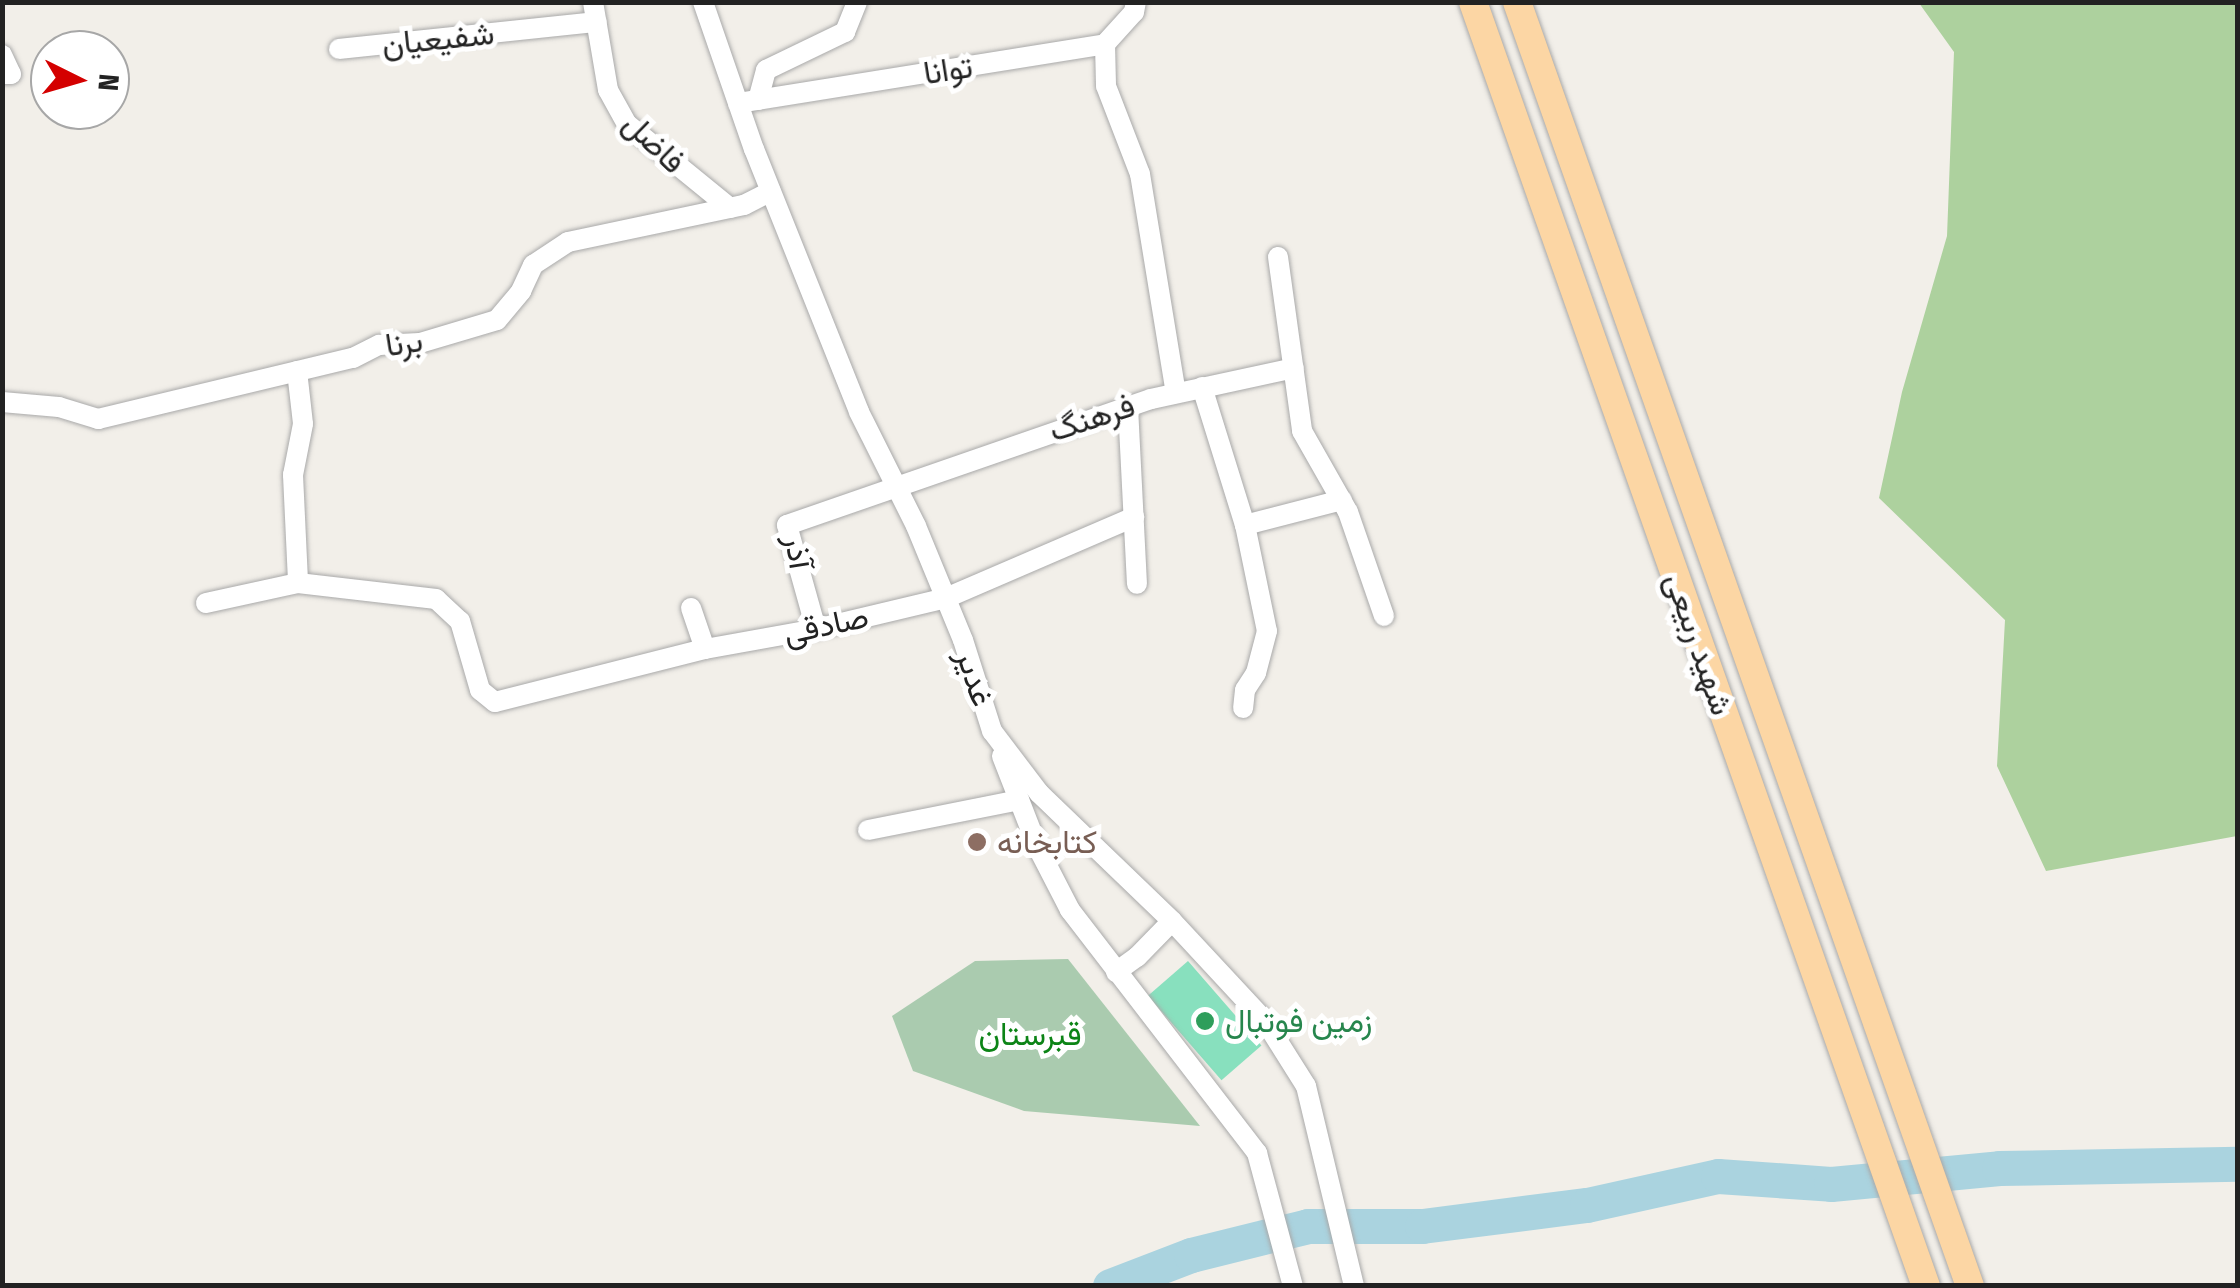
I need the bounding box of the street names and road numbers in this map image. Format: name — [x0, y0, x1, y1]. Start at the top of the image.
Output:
street label: شفیعیان — [380, 14, 496, 64]
street label: توانا — [921, 47, 975, 93]
street label: فاضل — [615, 104, 693, 182]
street label: برنا — [383, 321, 425, 365]
street label: فرهنگ — [1044, 386, 1140, 450]
street label: آذر — [776, 532, 820, 572]
street label: شهید ربیعی — [1657, 568, 1741, 720]
street label: صادقی — [780, 597, 872, 653]
street label: غدیر — [948, 645, 1002, 711]

